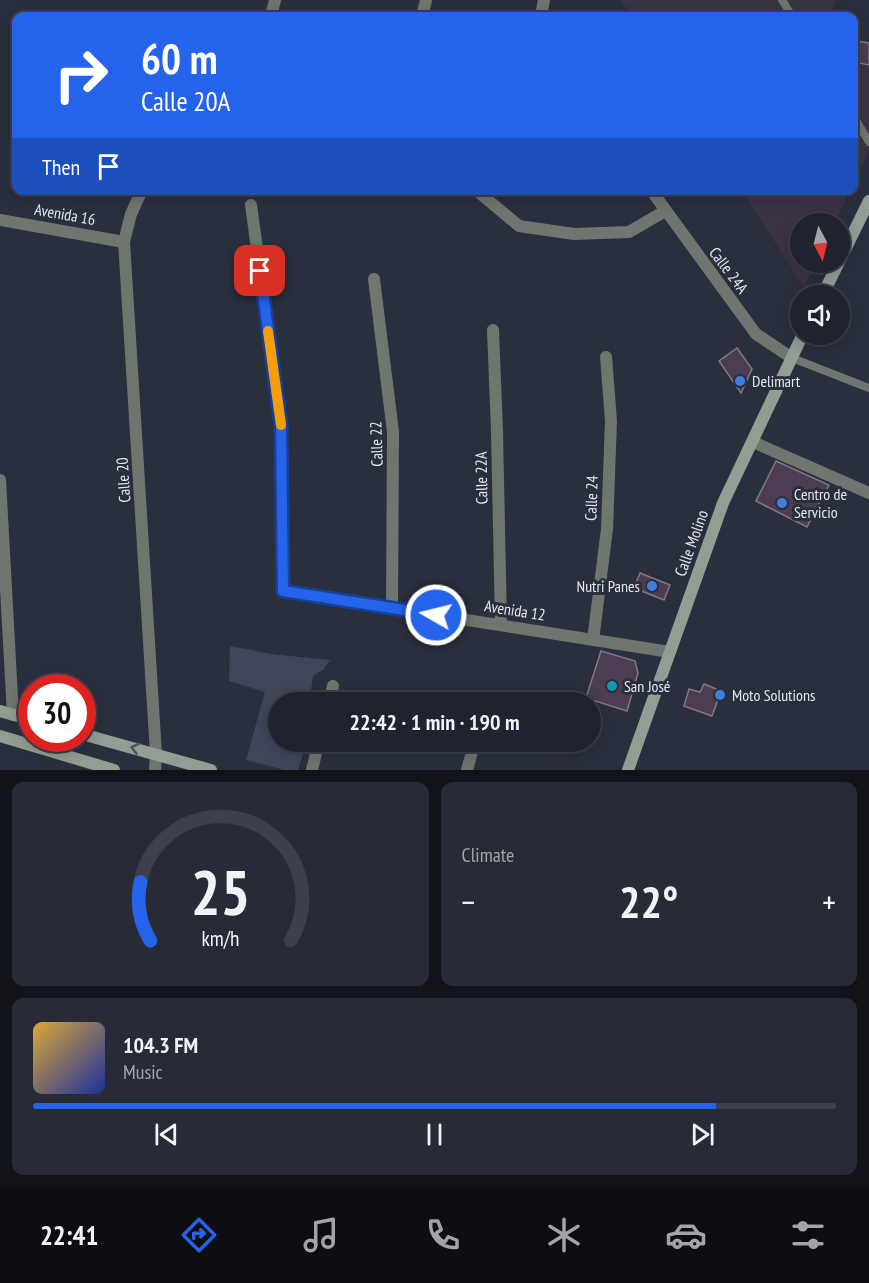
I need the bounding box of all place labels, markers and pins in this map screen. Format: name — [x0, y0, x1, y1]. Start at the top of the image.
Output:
pin — [234, 245, 285, 296]
place label: Delimart — [752, 371, 801, 391]
marker: Delimart — [733, 374, 747, 388]
place label: Centro de Servicio — [794, 484, 847, 522]
marker: Centro de Servicio — [775, 496, 789, 510]
place label: Nutri Panes — [577, 576, 640, 596]
marker: Nutri Panes — [645, 579, 659, 593]
place label: San José — [624, 676, 670, 696]
marker: San José — [605, 679, 619, 693]
place label: Moto Solutions — [732, 685, 815, 705]
marker: Moto Solutions — [713, 688, 727, 702]

